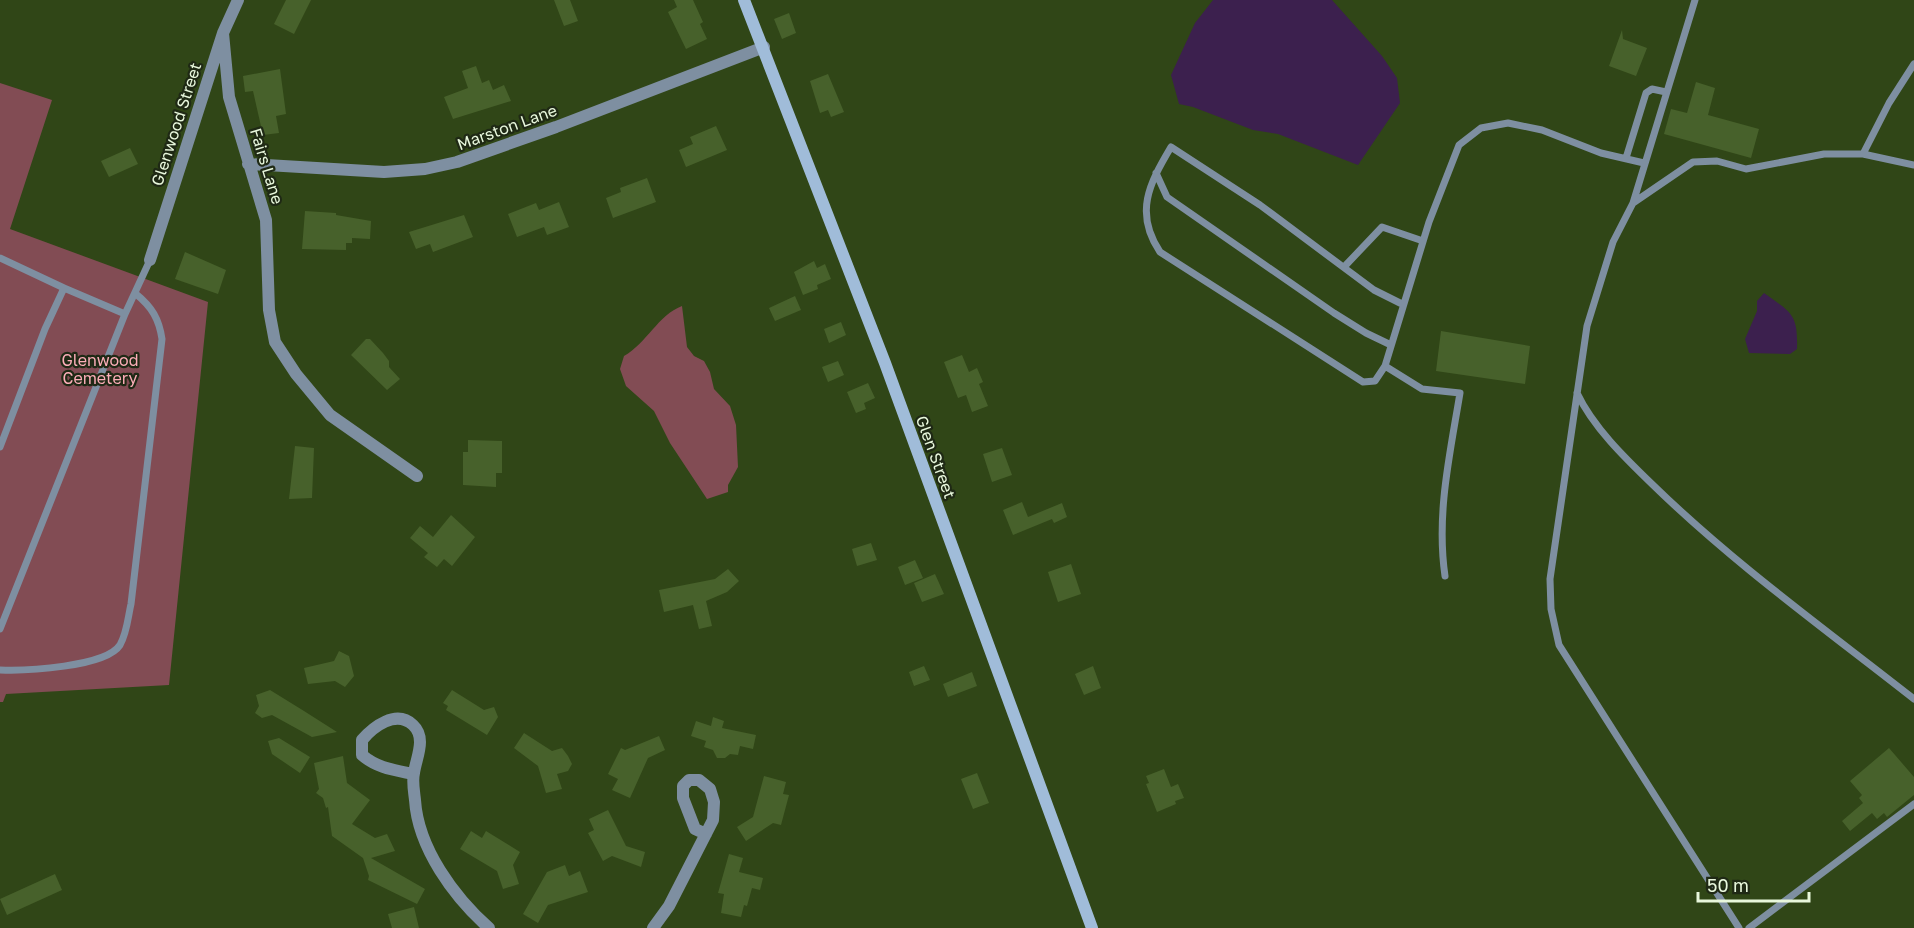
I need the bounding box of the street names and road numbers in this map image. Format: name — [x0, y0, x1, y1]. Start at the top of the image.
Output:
street label: Glenwood Street — [147, 60, 205, 188]
street label: Marston Lane — [454, 100, 560, 154]
street label: Fairs Lane — [246, 125, 288, 207]
street label: Glen Street — [912, 413, 960, 501]

